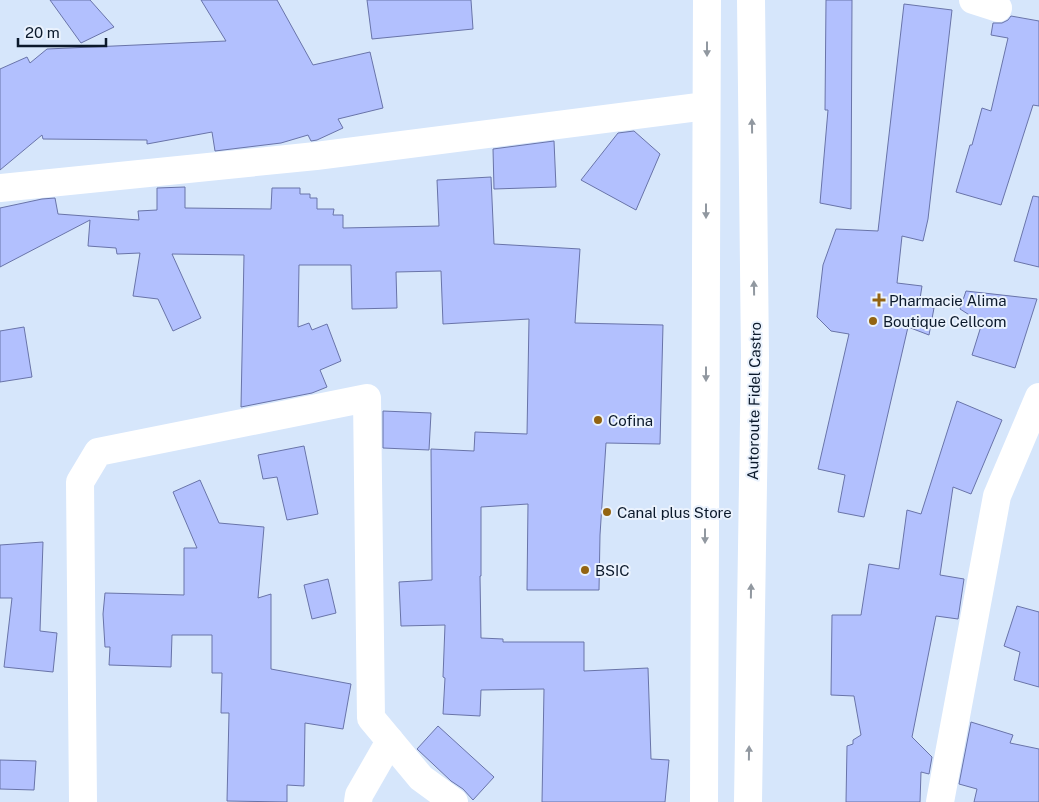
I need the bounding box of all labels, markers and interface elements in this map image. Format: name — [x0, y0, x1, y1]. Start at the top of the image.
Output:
scale bar — [18, 15, 105, 47]
text: 20 m — [25, 24, 60, 41]
one-way arrow — [703, 41, 711, 57]
one-way arrow — [748, 118, 756, 134]
one-way arrow — [702, 203, 710, 219]
one-way arrow — [750, 280, 758, 296]
place label: Pharmacie Alima — [889, 292, 1007, 309]
marker: Pharmacie Alima — [873, 294, 885, 306]
place label: Boutique Cellcom — [883, 313, 1006, 330]
marker: Boutique Cellcom — [867, 315, 879, 327]
street label: Autoroute Fidel Castro — [744, 322, 764, 480]
one-way arrow — [702, 366, 710, 382]
place label: Cofina — [608, 412, 653, 429]
marker: Cofina — [592, 414, 604, 426]
place label: Canal plus Store — [617, 504, 732, 521]
marker: Canal plus Store — [601, 506, 613, 518]
one-way arrow — [701, 528, 709, 544]
place label: BSIC — [595, 562, 630, 579]
marker: BSIC — [579, 564, 591, 576]
one-way arrow — [748, 583, 756, 599]
one-way arrow — [745, 745, 753, 761]

